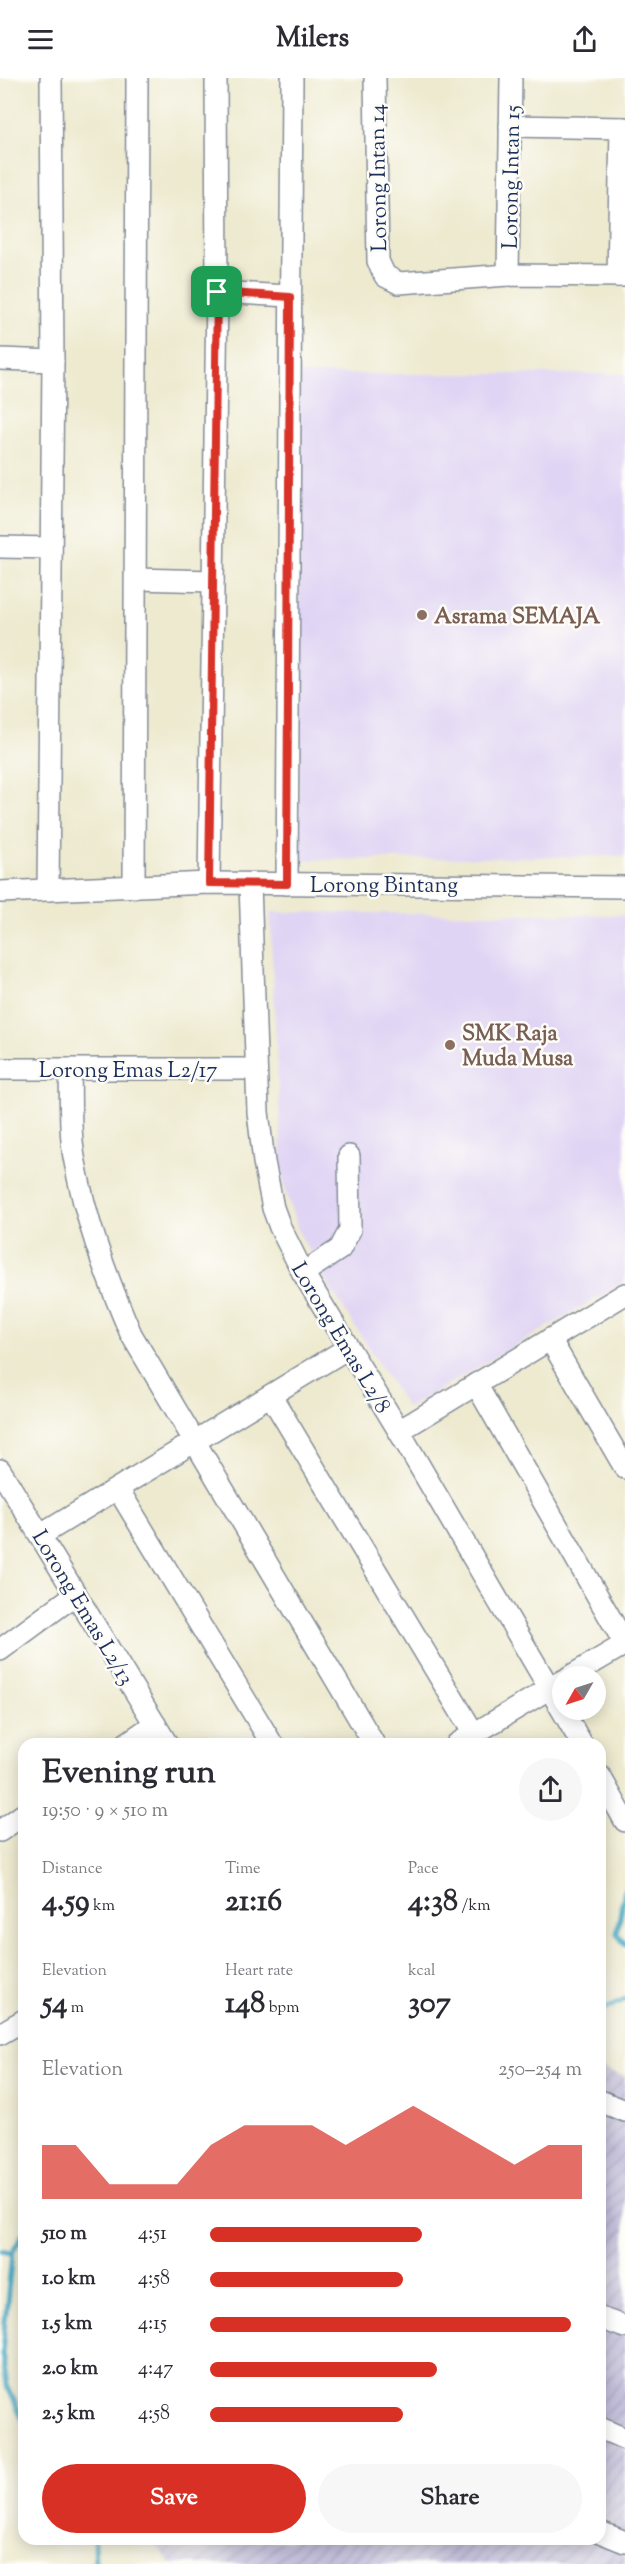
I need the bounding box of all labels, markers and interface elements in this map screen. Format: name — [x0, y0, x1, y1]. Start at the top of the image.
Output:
text: Milers — [276, 20, 349, 59]
icon: menu — [24, 23, 57, 56]
icon: share — [568, 23, 601, 56]
street label: Lorong Intan 14 — [363, 104, 397, 252]
street label: Lorong Intan 15 — [496, 104, 530, 249]
pin — [191, 266, 242, 317]
icon: arrive — [200, 275, 233, 308]
place label: Asrama SEMAJA — [434, 602, 600, 634]
marker: Asrama SEMAJA — [415, 608, 429, 622]
street label: Lorong Bintang — [310, 871, 458, 903]
place label: SMK Raja Muda Musa — [462, 1019, 574, 1076]
marker: SMK Raja Muda Musa — [443, 1038, 457, 1052]
street label: Lorong Emas L2/17 — [39, 1056, 217, 1088]
street label: Lorong Emas L2/8 — [282, 1257, 397, 1420]
street label: Lorong Emas L2/13 — [22, 1525, 141, 1692]
north arrow — [552, 1666, 606, 1720]
map controls — [552, 1666, 606, 1720]
text: Evening run — [42, 1750, 216, 1798]
button: share — [519, 1758, 582, 1821]
text: 19:50 · 9 × 510 m — [42, 1797, 168, 1826]
text: Distance — [42, 1858, 102, 1881]
text: Time — [225, 1858, 261, 1881]
text: Pace — [408, 1858, 439, 1881]
text: 4.59 — [42, 1881, 90, 1924]
text: 21:16 — [225, 1881, 282, 1924]
text: 4:38 — [408, 1881, 458, 1924]
text: km — [90, 1895, 115, 1918]
text: /km — [458, 1895, 490, 1918]
text: Elevation — [42, 1960, 107, 1983]
text: Heart rate — [225, 1960, 293, 1983]
text: kcal — [408, 1960, 436, 1983]
text: 54 — [42, 1983, 67, 2026]
text: 148 — [225, 1983, 265, 2026]
text: 307 — [408, 1983, 451, 2026]
text: m — [67, 1997, 84, 2020]
text: bpm — [265, 1997, 299, 2020]
text: Elevation — [42, 2056, 123, 2085]
text: 250–254 m — [498, 2056, 582, 2085]
text: 510 m — [42, 2220, 87, 2249]
text: 4:51 — [138, 2220, 167, 2249]
text: 1.0 km — [42, 2265, 96, 2294]
text: 4:58 — [138, 2265, 170, 2294]
text: 1.5 km — [42, 2310, 92, 2339]
text: 4:15 — [138, 2310, 167, 2339]
text: 2.0 km — [42, 2355, 98, 2384]
text: 4:47 — [138, 2355, 173, 2384]
text: 2.5 km — [42, 2400, 95, 2429]
text: 4:58 — [138, 2400, 170, 2429]
button: Save — [42, 2464, 306, 2533]
button: Share — [318, 2464, 582, 2533]

